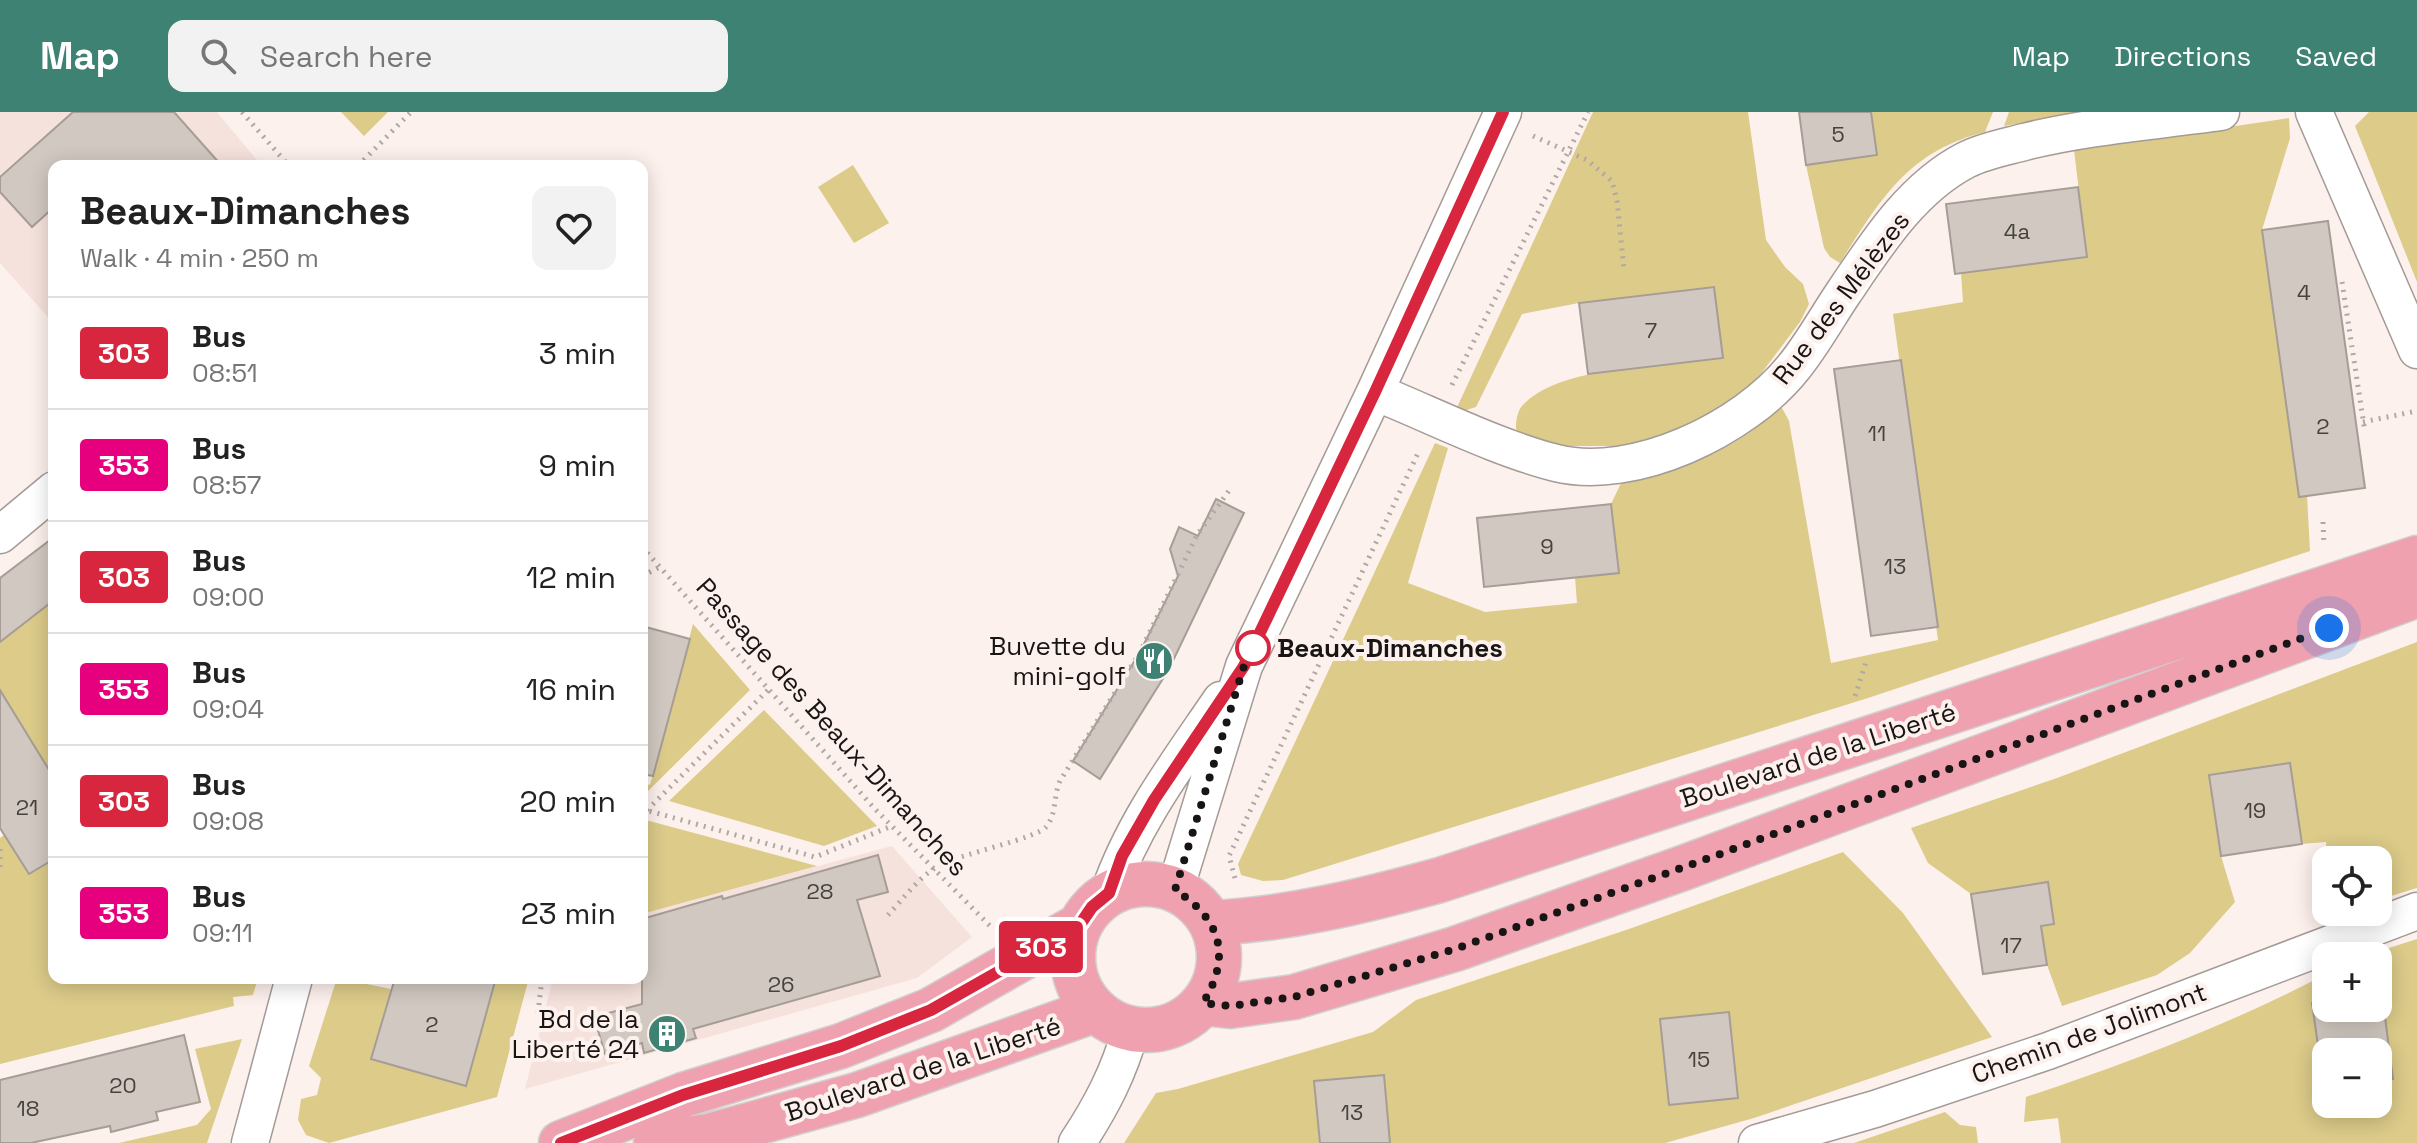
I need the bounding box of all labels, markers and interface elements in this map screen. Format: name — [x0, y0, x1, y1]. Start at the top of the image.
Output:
search box — [168, 20, 728, 92]
text: Map — [40, 32, 120, 80]
icon: search — [196, 34, 240, 78]
text: Search here — [260, 37, 433, 76]
text: Map — [2012, 38, 2070, 74]
text: Directions — [2114, 38, 2251, 74]
text: Saved — [2295, 38, 2377, 74]
house number: 5 — [1831, 120, 1845, 148]
button: heart — [532, 186, 616, 270]
text: Beaux-Dimanches — [80, 187, 410, 235]
street label: Rue des Mélèzes — [1765, 205, 1917, 391]
house number: 4a — [2004, 217, 2031, 245]
text: Walk · 4 min · 250 m — [80, 241, 319, 275]
house number: 4 — [2297, 278, 2311, 306]
house number: 7 — [1645, 316, 1657, 344]
text: Bus — [192, 317, 246, 356]
text: 3 min — [539, 334, 616, 373]
text: 303 — [98, 335, 150, 371]
text: 08:51 — [192, 356, 258, 390]
house number: 2 — [2316, 412, 2330, 440]
house number: 11 — [1868, 419, 1886, 447]
text: Bus — [192, 429, 246, 468]
text: 9 min — [538, 446, 616, 485]
text: 353 — [99, 447, 149, 483]
text: 08:57 — [192, 468, 261, 502]
house number: 9 — [1540, 532, 1554, 560]
text: Bus — [192, 541, 246, 580]
house number: 13 — [1884, 552, 1906, 580]
text: 12 min — [526, 558, 616, 597]
text: 303 — [98, 559, 150, 595]
street label: Passage des Beaux-Dimanches — [689, 571, 975, 883]
text: 09:00 — [192, 580, 265, 614]
your location — [2309, 608, 2349, 648]
place label: Buvette du mini-golf — [989, 629, 1126, 693]
marker: Beaux-Dimanches — [1236, 631, 1270, 665]
place label: Beaux-Dimanches — [1277, 631, 1503, 665]
restaurant icon: Buvette du mini-golf — [1133, 640, 1175, 682]
text: Bus — [192, 653, 246, 692]
text: 16 min — [526, 670, 616, 709]
text: 353 — [99, 671, 149, 707]
text: 09:04 — [192, 692, 264, 726]
street label: Boulevard de la Liberté — [1676, 694, 1960, 816]
text: Bus — [192, 765, 246, 804]
text: 20 min — [519, 782, 616, 821]
text: 303 — [98, 783, 150, 819]
house number: 21 — [16, 793, 38, 821]
house number: 19 — [2244, 796, 2266, 824]
text: 09:08 — [192, 804, 264, 838]
map controls — [2312, 846, 2392, 1118]
button: locate — [2312, 846, 2392, 926]
text: Bus — [192, 877, 246, 916]
house number: 28 — [807, 877, 833, 905]
text: 23 min — [521, 894, 616, 933]
text: 353 — [99, 895, 149, 931]
text: 09:11 — [192, 916, 253, 950]
line badge: 303 — [995, 921, 1087, 973]
text: 303 — [1015, 929, 1067, 965]
house number: 17 — [2000, 931, 2022, 959]
button: + — [2312, 942, 2392, 1022]
house number: 26 — [768, 970, 794, 998]
street label: Chemin de Jolimont — [1967, 975, 2211, 1091]
place label: Bd de la Liberté 24 — [512, 1002, 639, 1066]
street label: Boulevard de la Liberté — [781, 1008, 1065, 1130]
house number: 2 — [425, 1010, 439, 1038]
building icon: Bd de la Liberté 24 — [646, 1013, 688, 1055]
button: − — [2312, 1038, 2392, 1118]
house number: 15 — [1688, 1045, 1710, 1073]
house number: 20 — [109, 1071, 137, 1099]
house number: 18 — [17, 1094, 39, 1122]
house number: 13 — [1341, 1098, 1363, 1126]

